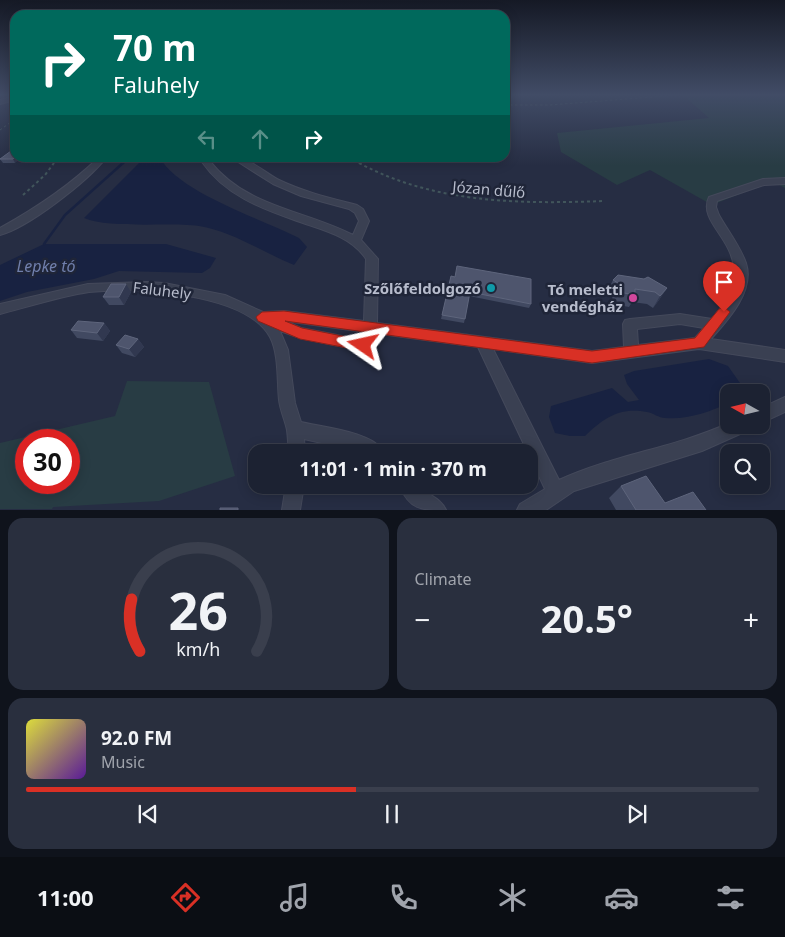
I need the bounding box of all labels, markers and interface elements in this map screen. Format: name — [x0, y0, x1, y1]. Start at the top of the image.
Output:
text: 70 m — [113, 24, 196, 71]
icon: right — [30, 30, 95, 95]
text: Faluhely — [113, 69, 199, 99]
icon: left — [193, 125, 221, 153]
icon: ahead — [246, 125, 274, 153]
icon: right — [299, 125, 327, 153]
street label: Józan dűlő — [450, 176, 526, 202]
water label: Lepke tó — [17, 255, 75, 277]
pin — [703, 261, 745, 312]
icon: arrive — [710, 268, 738, 296]
street label: Faluhely — [132, 277, 193, 304]
place label: Szőlőfeldolgozó — [364, 278, 481, 298]
place label: Tó meletti vendégház — [542, 279, 623, 316]
marker: Szőlőfeldolgozó — [485, 282, 497, 294]
marker: Tó meletti vendégház — [627, 292, 639, 304]
position arrow — [336, 318, 388, 370]
north arrow — [720, 384, 770, 434]
map controls — [720, 384, 770, 494]
speed limit sign: 30 — [15, 429, 80, 494]
button: search — [720, 444, 770, 494]
text: 11:01 · 1 min · 370 m — [299, 456, 487, 482]
text: Climate — [415, 568, 472, 590]
text: 26 — [169, 574, 228, 645]
text: 20.5° — [541, 592, 633, 644]
text: − — [415, 600, 431, 638]
text: + — [743, 600, 759, 638]
text: km/h — [176, 637, 220, 661]
text: 92.0 FM — [101, 725, 172, 751]
text: Music — [101, 751, 145, 773]
icon: previous — [134, 800, 162, 828]
icon: pause — [378, 800, 406, 828]
icon: next — [623, 800, 651, 828]
icon: directions — [168, 880, 203, 915]
icon: music — [277, 880, 312, 915]
icon: phone — [386, 880, 421, 915]
icon: climate — [495, 880, 530, 915]
icon: car — [604, 880, 639, 915]
icon: filters — [713, 880, 748, 915]
text: 11:00 — [37, 882, 94, 912]

